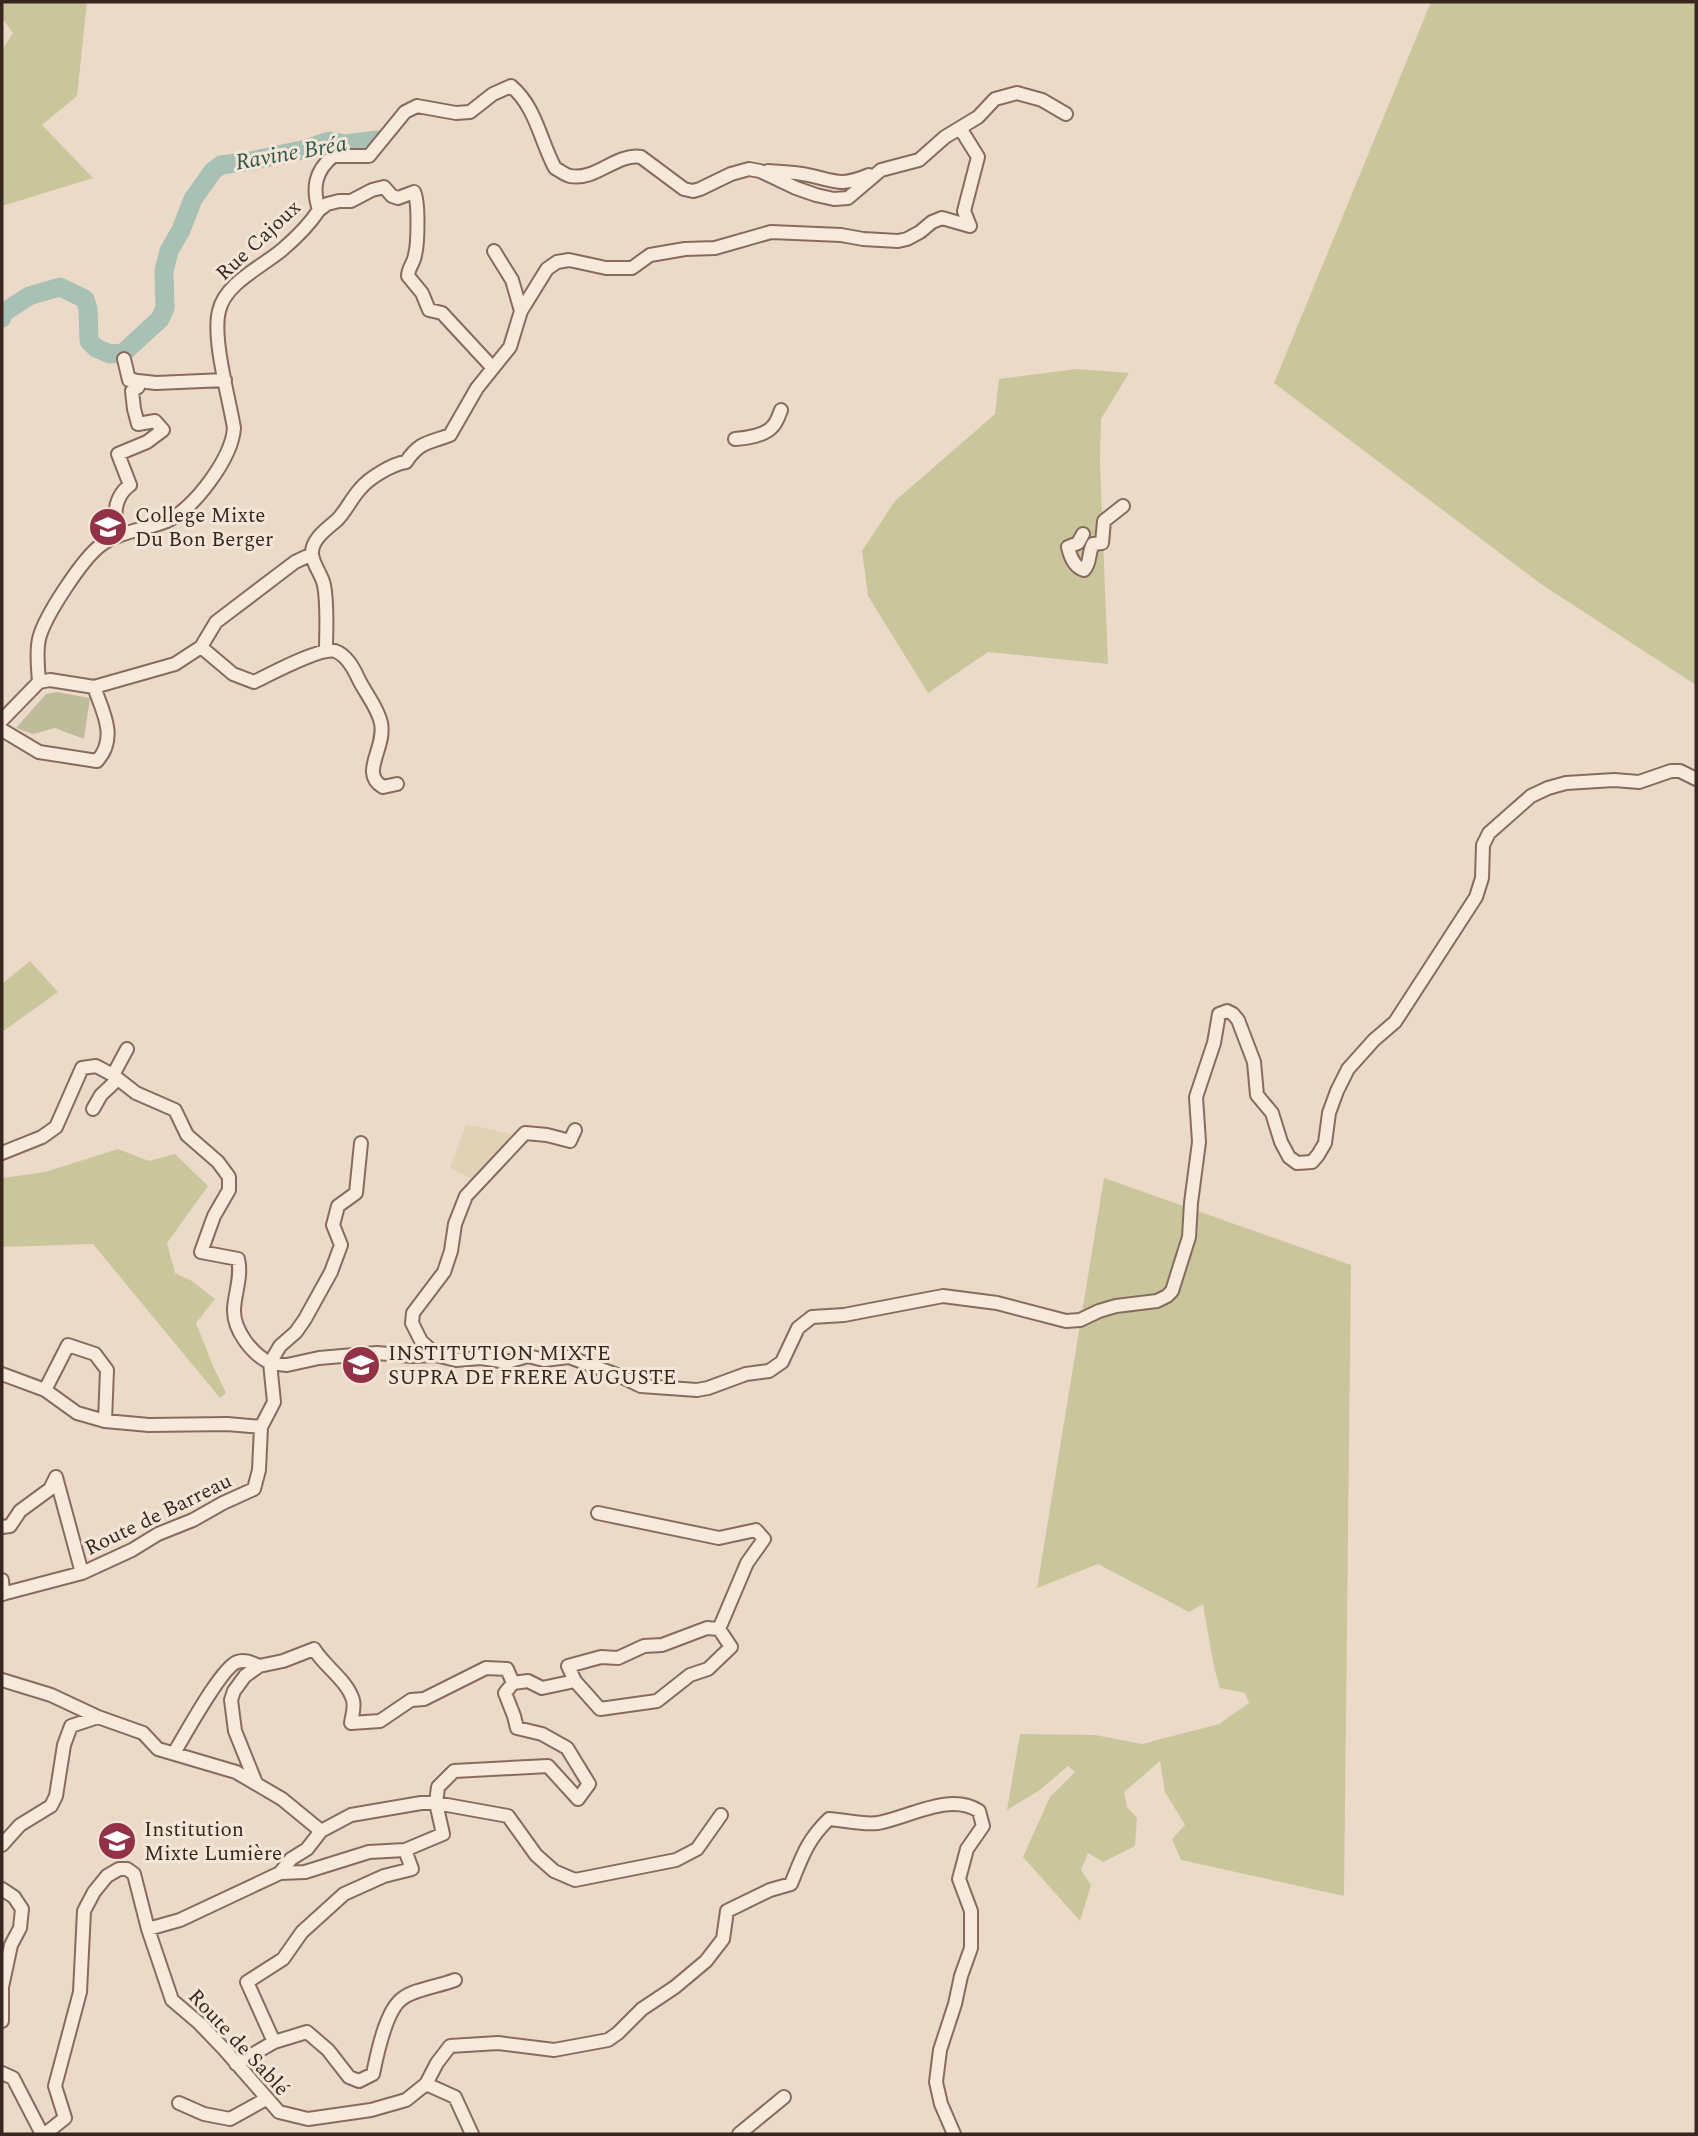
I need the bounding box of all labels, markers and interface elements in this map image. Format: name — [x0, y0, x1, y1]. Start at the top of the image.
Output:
water label: Ravine Bréa — [233, 126, 350, 181]
street label: Rue Cajoux — [209, 193, 309, 289]
place label: College Mixte Du Bon Berger — [135, 500, 273, 556]
school or university icon: College Mixte Du Bon Berger — [87, 506, 129, 548]
place label: INSTITUTION MIXTE SUPRA DE FRERE AUGUSTE — [388, 1338, 677, 1394]
school or university icon: INSTITUTION MIXTE SUPRA DE FRERE AUGUSTE — [340, 1344, 382, 1386]
street label: Route de Barreau — [79, 1465, 238, 1564]
place label: Institution Mixte Lumière — [144, 1814, 282, 1870]
school or university icon: Institution Mixte Lumière — [96, 1820, 138, 1862]
street label: Route de Sablé — [180, 1982, 297, 2104]

